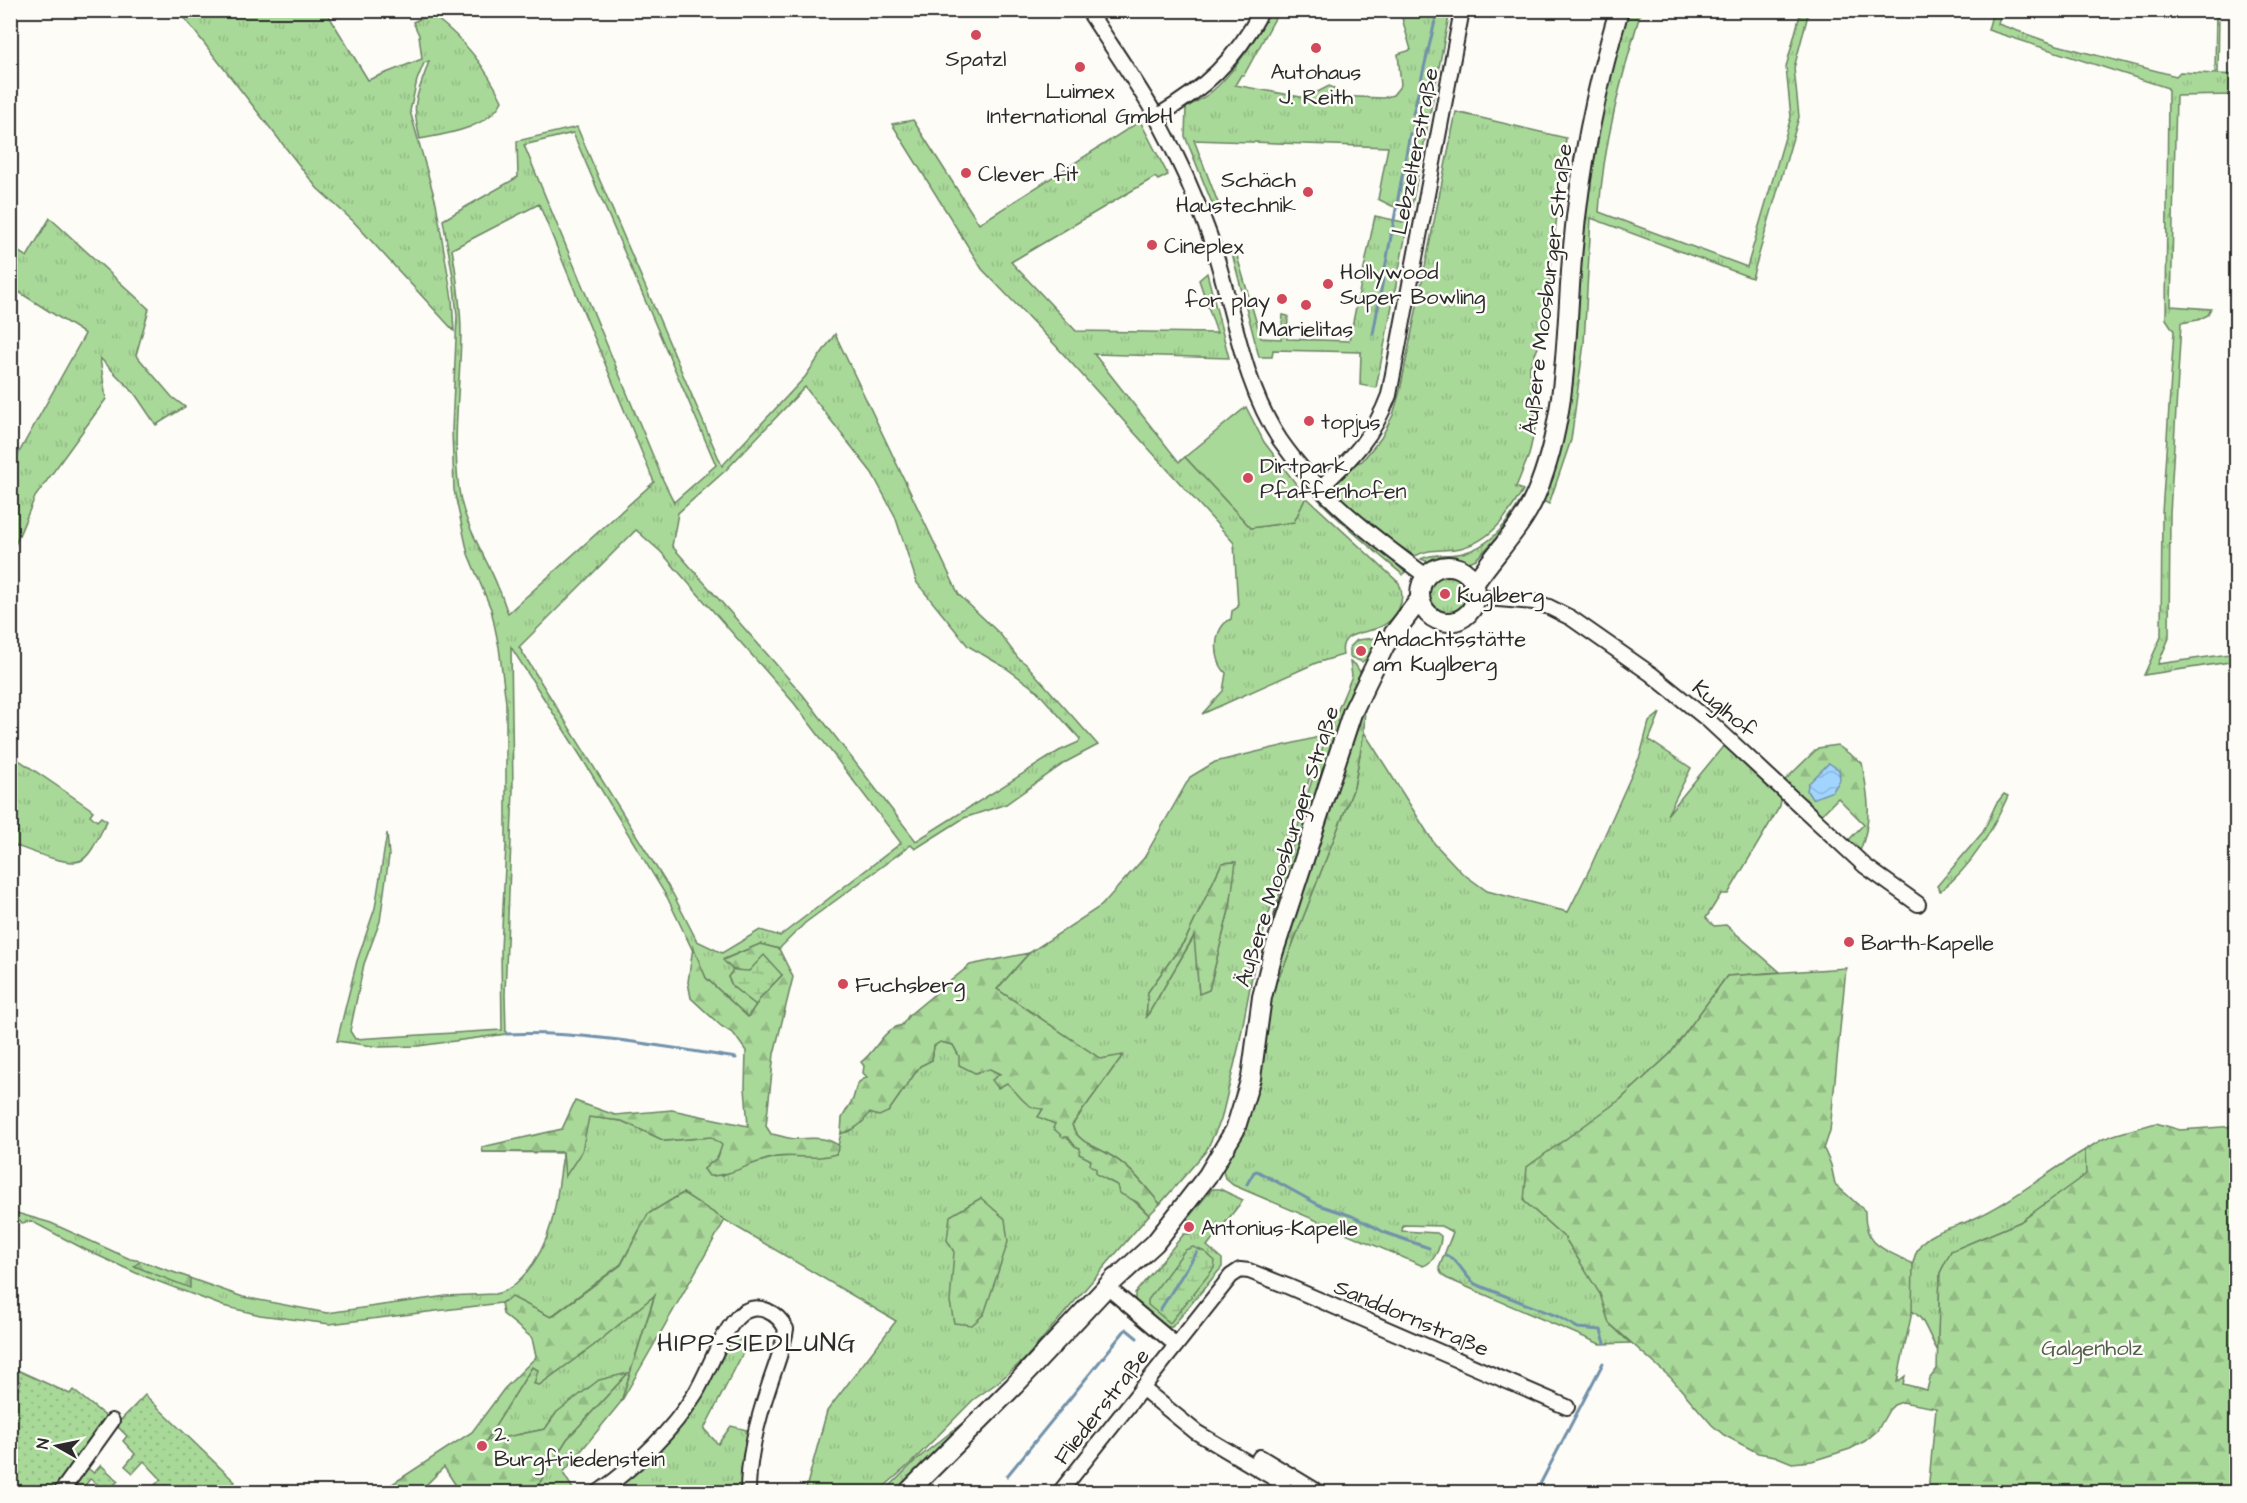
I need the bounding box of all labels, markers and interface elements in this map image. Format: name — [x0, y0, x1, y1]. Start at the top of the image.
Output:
marker: Spatzl — [969, 28, 983, 42]
marker: Autohaus J. Reith — [1309, 41, 1323, 55]
place label: Spatzl — [946, 44, 1006, 75]
place label: Autohaus J. Reith — [1271, 57, 1361, 113]
marker: Luimex International GmbH — [1073, 60, 1087, 74]
street label: Lebzelterstraße — [1384, 65, 1447, 237]
place label: Luimex International GmbH — [987, 76, 1173, 132]
street label: Äußere Moosburger Straße — [1514, 142, 1582, 437]
place label: Clever fit — [978, 159, 1079, 190]
place label: Schäch Haustechnik — [1176, 165, 1296, 221]
marker: Clever fit — [959, 166, 973, 180]
marker: Schäch Haustechnik — [1301, 185, 1315, 199]
place label: Cineplex — [1164, 231, 1244, 262]
marker: Cineplex — [1145, 238, 1159, 252]
place label: Hollywood Super Bowling — [1340, 257, 1485, 314]
marker: Hollywood Super Bowling — [1321, 277, 1335, 291]
place label: for play — [1185, 285, 1270, 317]
marker: for play — [1275, 292, 1289, 306]
marker: Marielitas — [1299, 298, 1313, 312]
place label: Marielitas — [1259, 314, 1353, 345]
place label: topjus — [1321, 407, 1381, 438]
marker: topjus — [1302, 414, 1316, 428]
place label: Dirtpark Pfaffenhofen — [1260, 451, 1407, 507]
marker: Dirtpark Pfaffenhofen — [1241, 471, 1255, 485]
place label: Kuglberg — [1457, 580, 1544, 612]
marker: Kuglberg — [1438, 587, 1452, 601]
place label: Andachtsstätte am Kuglberg — [1373, 624, 1526, 681]
marker: Andachtsstätte am Kuglberg — [1354, 644, 1368, 658]
street label: Kuglhof — [1684, 673, 1764, 747]
street label: Äußere Moosburger Straße — [1227, 702, 1348, 991]
place label: Barth-Kapelle — [1861, 928, 1994, 959]
marker: Barth-Kapelle — [1842, 935, 1856, 949]
place label: Fuchsberg — [855, 970, 965, 1002]
marker: Fuchsberg — [836, 977, 850, 991]
place label: Antonius-Kapelle — [1201, 1213, 1358, 1244]
marker: Antonius-Kapelle — [1182, 1220, 1196, 1234]
street label: Sanddornstraße — [1329, 1272, 1494, 1365]
district label: HIPP-SIEDLUNG — [657, 1325, 857, 1361]
park label: Galgenholz — [2041, 1333, 2143, 1365]
street label: Fliederstraße — [1047, 1342, 1158, 1472]
north arrow — [27, 1416, 87, 1476]
place label: 2. Burgfriedenstein — [494, 1419, 665, 1476]
text: N — [32, 1437, 55, 1450]
marker: 2. Burgfriedenstein — [475, 1439, 489, 1453]

